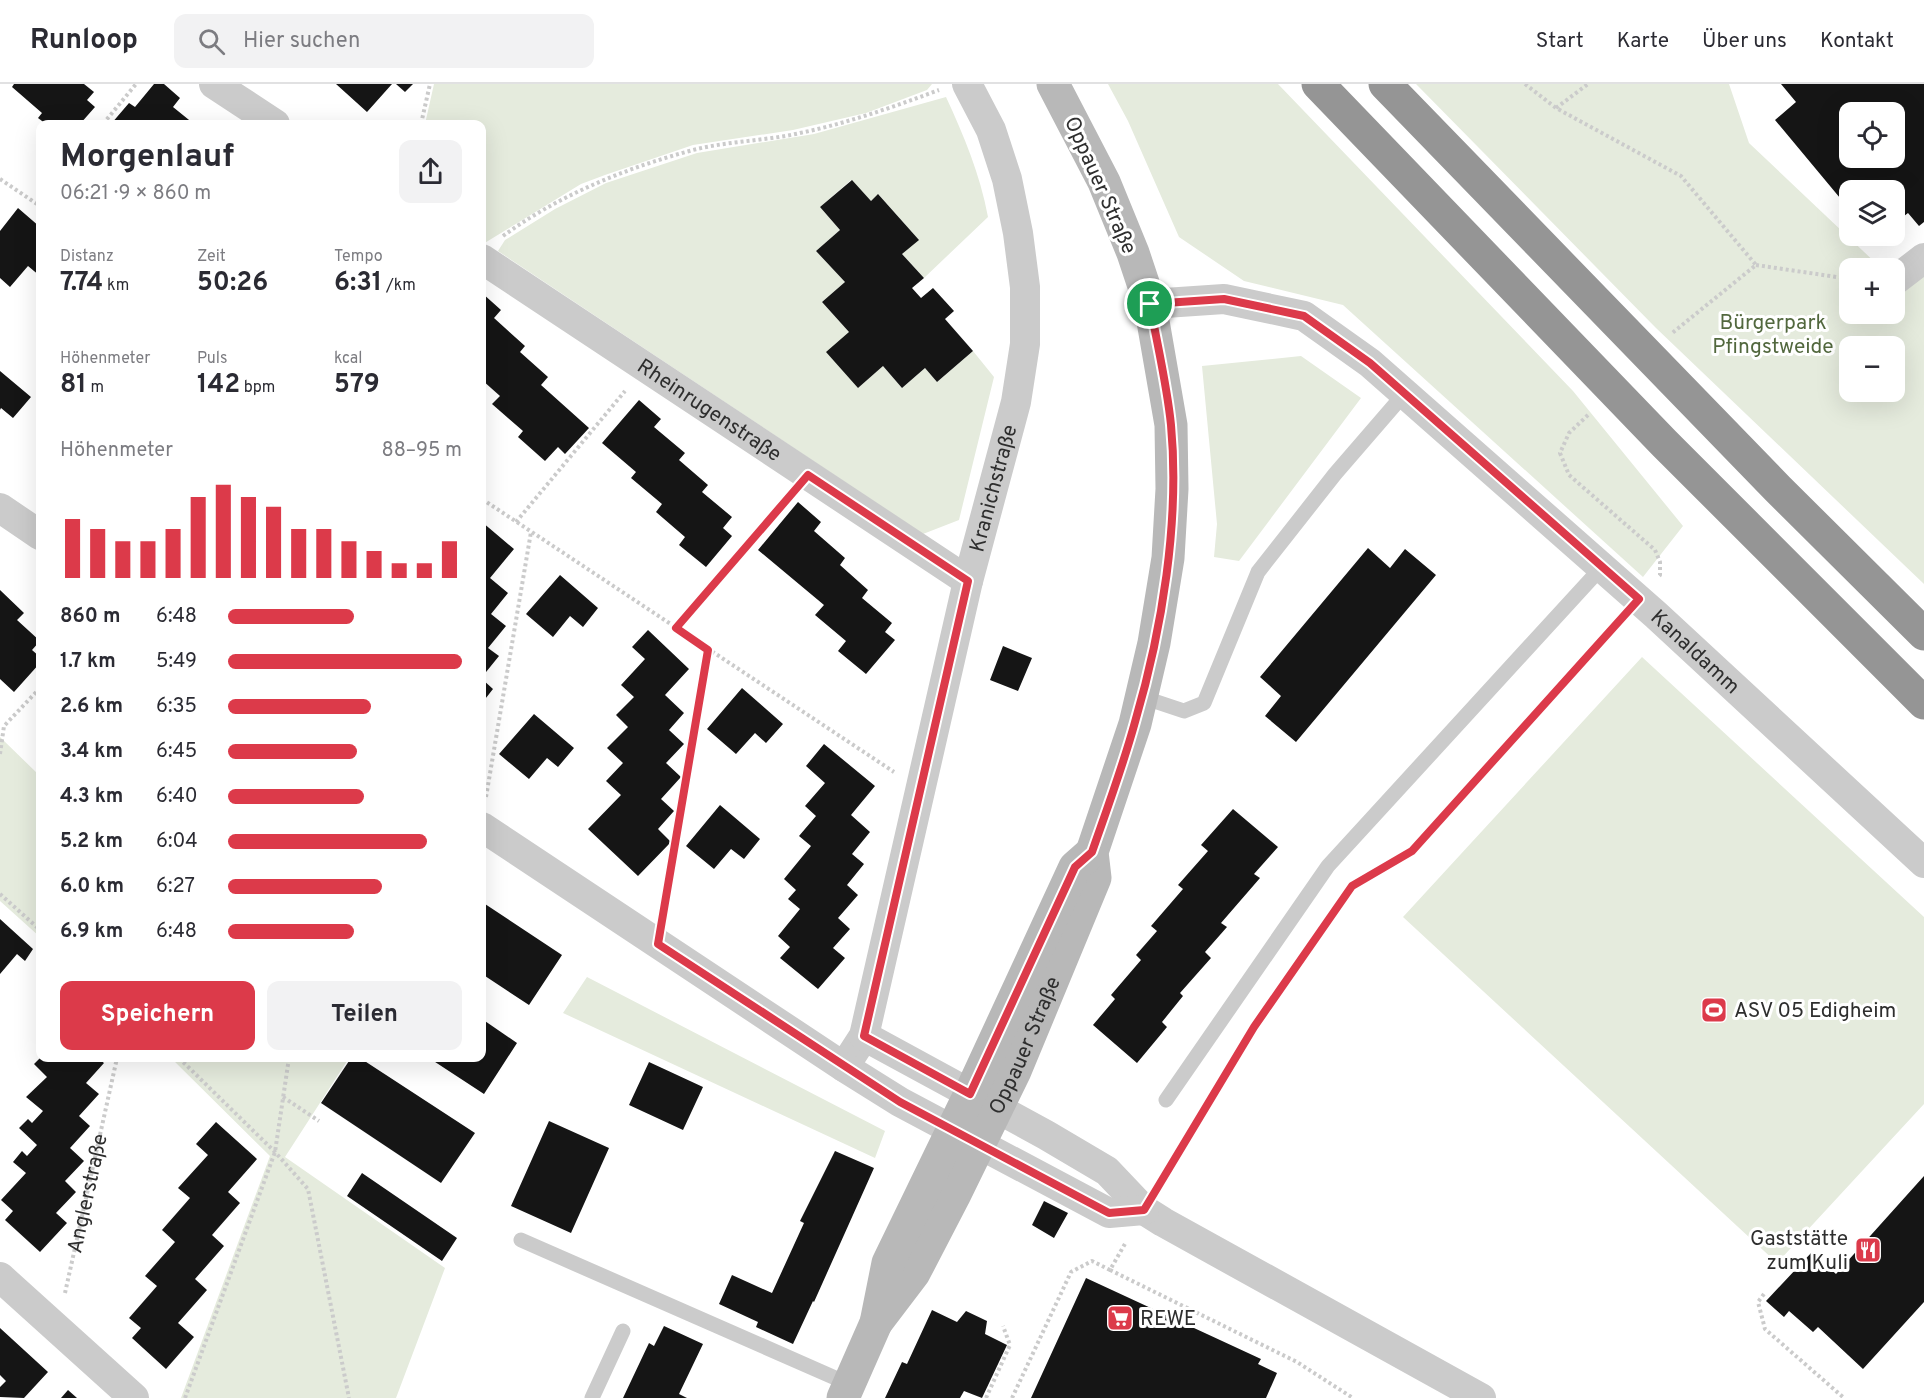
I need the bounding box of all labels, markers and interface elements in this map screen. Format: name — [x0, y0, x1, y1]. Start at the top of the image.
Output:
search box — [174, 14, 594, 68]
text: Runloop — [30, 23, 138, 59]
icon: search — [195, 25, 228, 58]
text: Hier suchen — [243, 28, 360, 55]
text: Start — [1536, 28, 1584, 55]
text: Karte — [1617, 28, 1669, 55]
text: Über uns — [1702, 28, 1787, 55]
text: Kontakt — [1820, 28, 1894, 55]
map controls — [1839, 102, 1905, 402]
button: locate — [1839, 102, 1905, 168]
street label: Oppauer Straße — [1057, 113, 1142, 259]
text: Morgenlauf — [60, 137, 234, 179]
button: share — [399, 140, 462, 203]
button: layers — [1839, 180, 1905, 246]
text: 06:21 · 9 × 860 m — [60, 181, 211, 207]
text: Distanz — [60, 247, 114, 267]
text: Zeit — [197, 247, 226, 267]
text: Tempo — [334, 247, 383, 267]
button: + — [1839, 258, 1905, 324]
text: 7.74 — [60, 267, 103, 300]
text: 50:26 — [197, 267, 268, 300]
text: 6:31 — [334, 267, 382, 300]
text: km — [103, 276, 129, 296]
text: /km — [382, 276, 416, 296]
pin — [1124, 278, 1175, 329]
icon: arrive — [1133, 287, 1166, 320]
park label: Bürgerpark Pfingstweide — [1712, 310, 1834, 361]
button: − — [1839, 336, 1905, 402]
text: Höhenmeter — [60, 349, 150, 369]
text: Puls — [197, 349, 228, 369]
text: kcal — [334, 349, 362, 369]
street label: Rheinrugenstraße — [631, 353, 786, 469]
text: 81 — [60, 369, 87, 402]
text: 142 — [197, 369, 240, 402]
text: 579 — [334, 369, 380, 402]
text: m — [87, 378, 104, 398]
text: bpm — [240, 378, 275, 398]
street label: Kranichstraße — [964, 422, 1024, 555]
text: Höhenmeter — [60, 438, 173, 464]
text: 88–95 m — [381, 438, 462, 464]
text: 860 m — [60, 604, 121, 630]
text: 6:48 — [156, 604, 197, 630]
street label: Kanaldamm — [1644, 605, 1745, 701]
text: 1.7 km — [60, 649, 116, 675]
text: 5:49 — [156, 649, 197, 675]
text: 2.6 km — [60, 694, 123, 720]
text: 6:35 — [156, 694, 197, 720]
text: 3.4 km — [60, 739, 123, 765]
text: 6:45 — [156, 739, 197, 765]
text: 4.3 km — [60, 784, 123, 810]
text: 6:40 — [156, 784, 198, 810]
text: 5.2 km — [60, 829, 123, 855]
text: 6:04 — [156, 829, 198, 855]
text: 6.0 km — [60, 874, 124, 900]
text: 6:27 — [156, 874, 195, 900]
text: 6.9 km — [60, 919, 123, 945]
text: 6:48 — [156, 919, 197, 945]
street label: Oppauer Straße — [984, 973, 1068, 1119]
button: Speichern — [60, 981, 255, 1050]
button: Teilen — [267, 981, 462, 1050]
sports icon: ASV 05 Edigheim — [1699, 995, 1729, 1025]
place label: ASV 05 Edigheim — [1734, 998, 1896, 1025]
street label: Anglerstraße — [62, 1131, 115, 1256]
place label: Gaststätte zum Kuli — [1750, 1226, 1848, 1277]
restaurant icon: Gaststätte zum Kuli — [1853, 1235, 1883, 1265]
supermarket icon: REWE — [1105, 1303, 1135, 1333]
place label: REWE — [1140, 1306, 1196, 1333]

